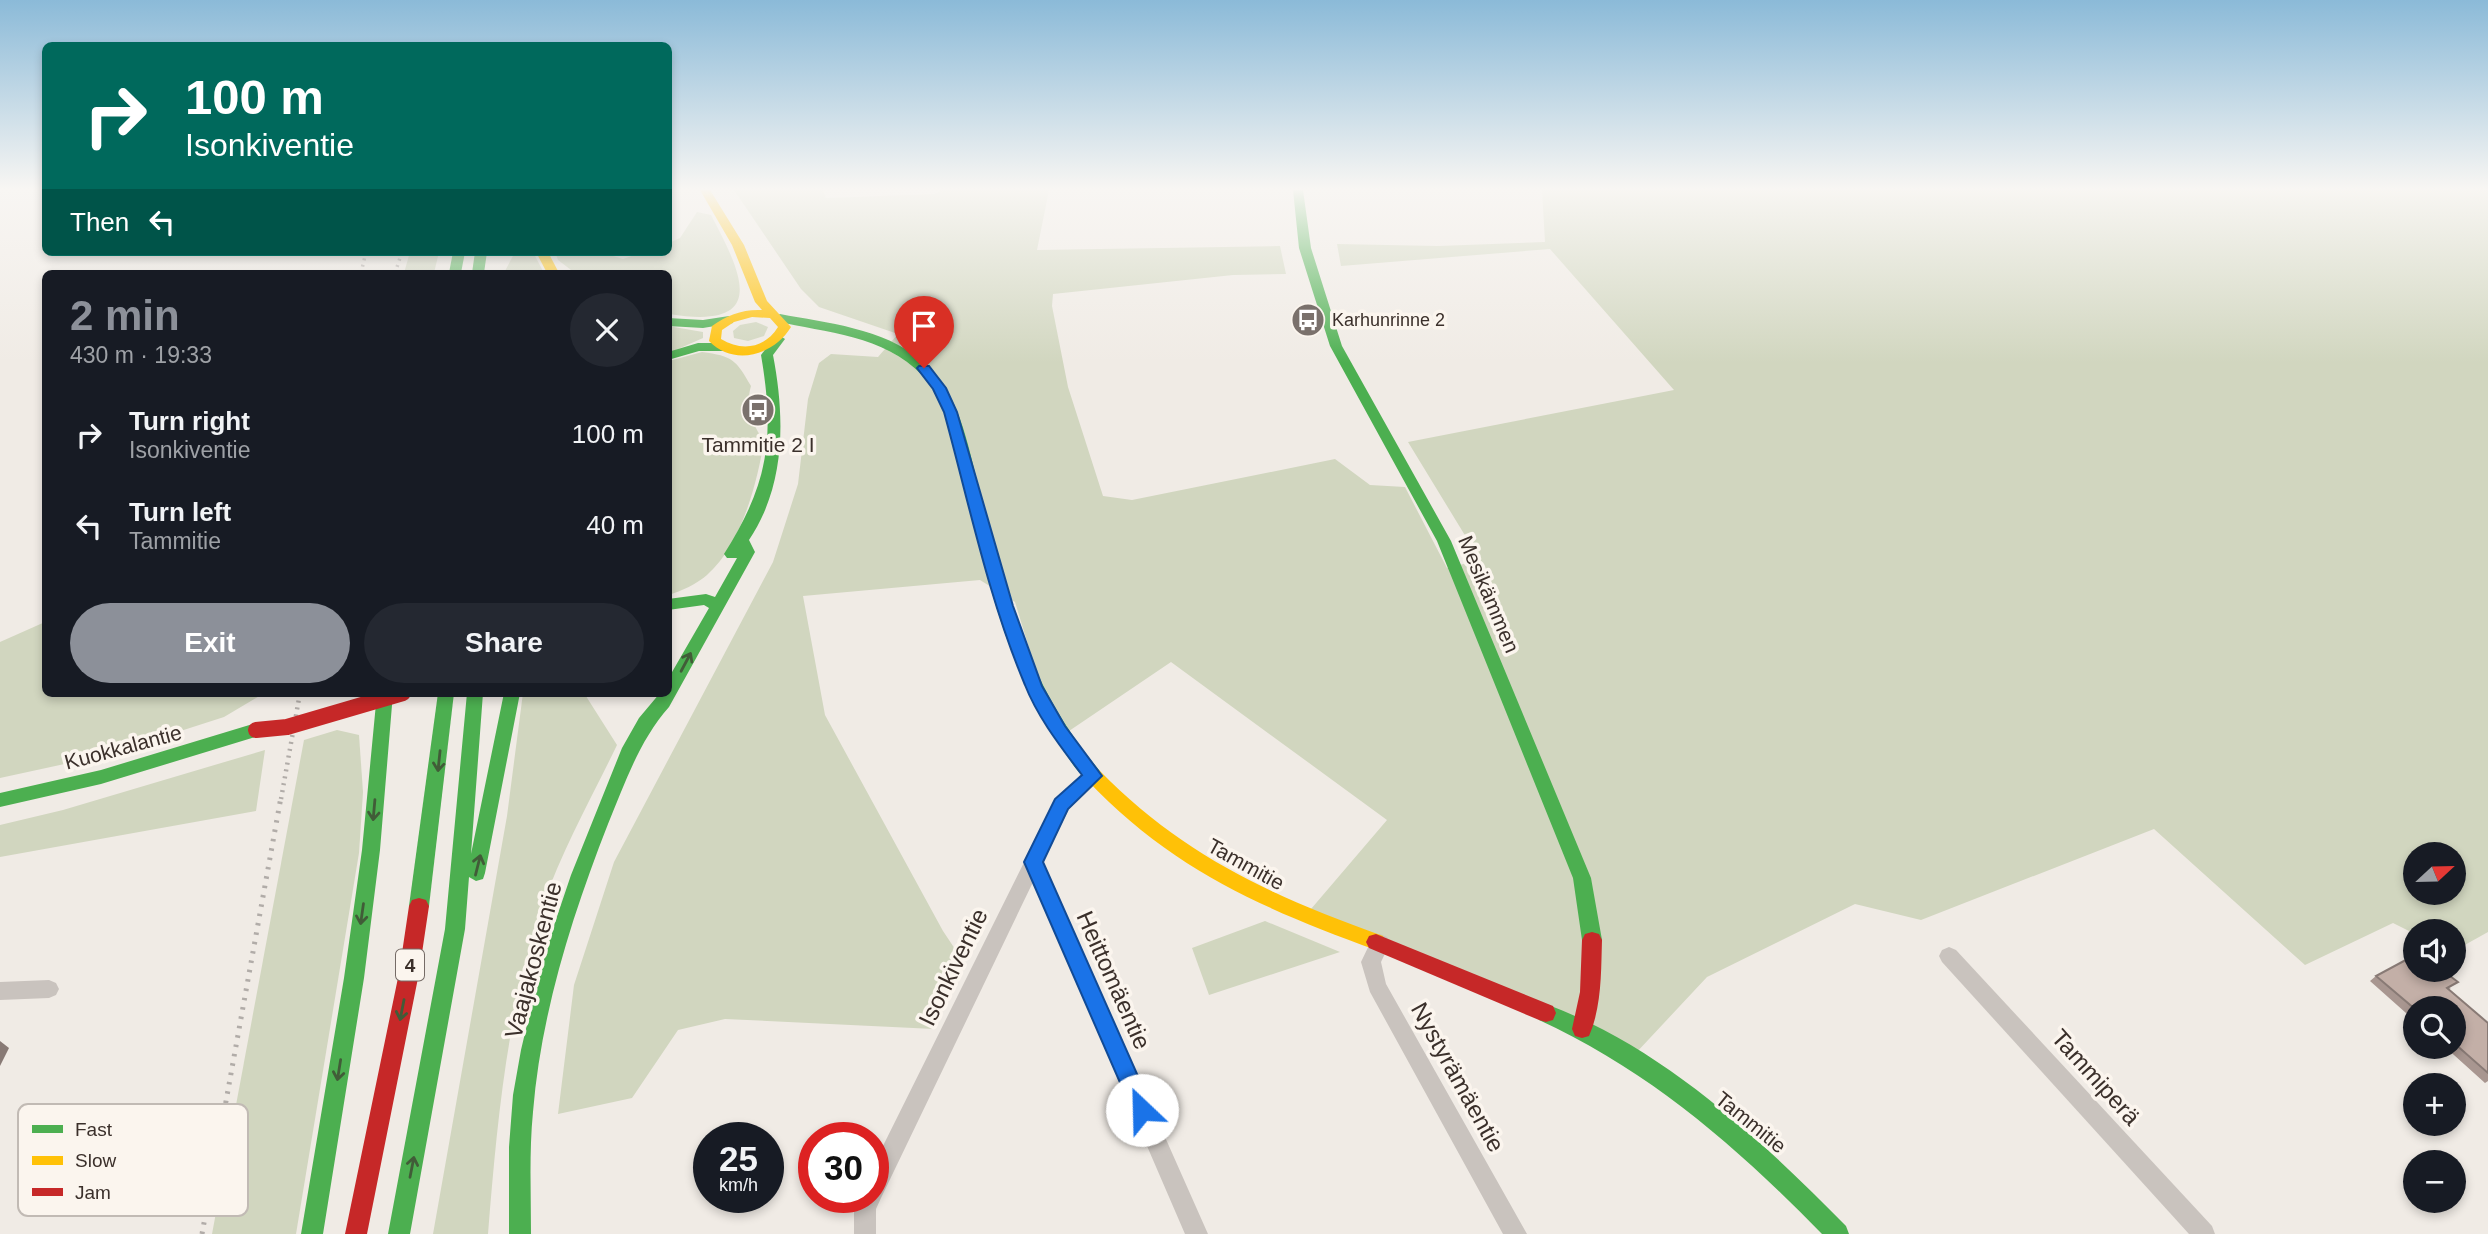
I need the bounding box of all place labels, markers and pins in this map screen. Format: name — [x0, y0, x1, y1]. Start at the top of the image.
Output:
pin — [894, 296, 954, 368]
bus stop icon: Karhunrinne 2 — [1289, 301, 1327, 339]
place label: Karhunrinne 2 — [1332, 310, 1445, 330]
bus stop icon: Tammitie 2 I — [739, 391, 777, 429]
place label: Tammitie 2 I — [701, 433, 815, 456]

